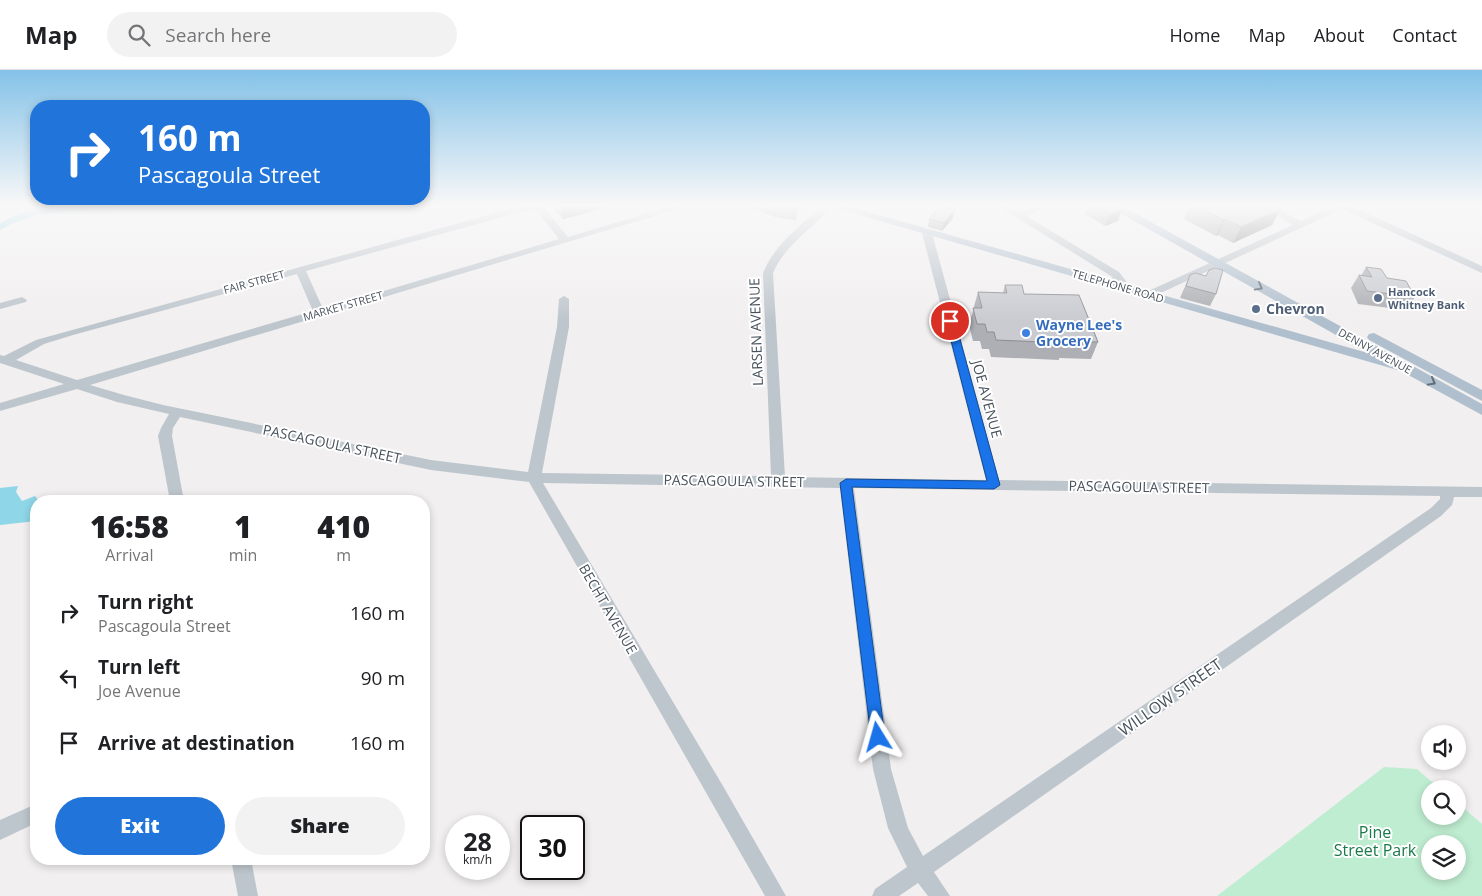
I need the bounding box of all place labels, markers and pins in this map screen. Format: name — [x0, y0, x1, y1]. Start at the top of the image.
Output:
place label: Hancock Whitney Bank — [1388, 284, 1465, 312]
marker: Hancock Whitney Bank — [1372, 292, 1384, 304]
place label: Chevron — [1266, 299, 1325, 318]
pin — [929, 300, 971, 342]
marker: Chevron — [1250, 303, 1262, 315]
place label: Wayne Lee's Grocery — [1036, 315, 1122, 350]
marker: Wayne Lee's Grocery — [1020, 327, 1032, 339]

